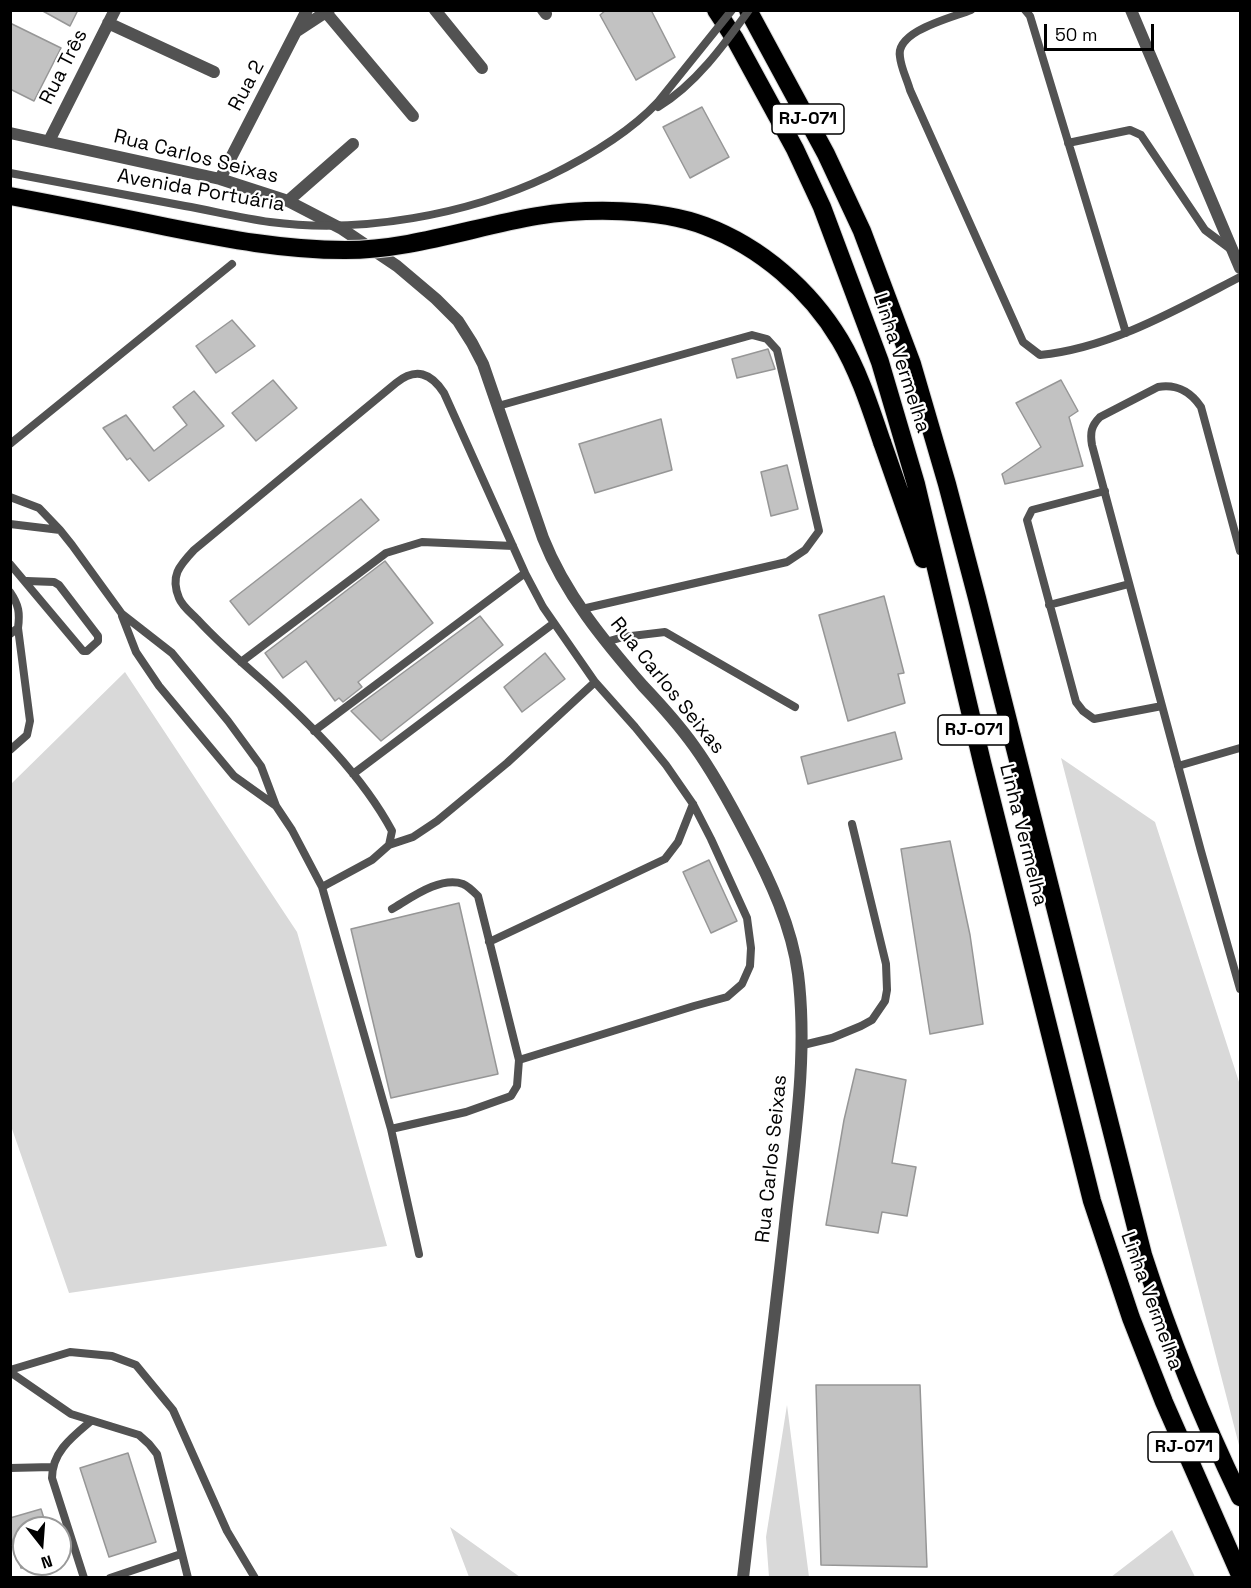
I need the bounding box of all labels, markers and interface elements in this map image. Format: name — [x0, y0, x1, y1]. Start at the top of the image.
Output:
scale bar — [1047, 12, 1156, 50]
text: 50 m — [1055, 23, 1097, 46]
street label: Rua Três — [35, 25, 93, 109]
street label: Rua 2 — [224, 57, 270, 115]
road number: RJ-071 — [772, 104, 844, 134]
street label: Rua Carlos Seixas — [111, 125, 281, 189]
street label: Avenida Portuária — [115, 164, 287, 218]
street label: Linha Vermelha — [867, 290, 935, 436]
street label: Rua Carlos Seixas — [605, 613, 729, 759]
road number: RJ-071 — [938, 715, 1010, 745]
street label: Linha Vermelha — [994, 761, 1052, 909]
street label: Rua Carlos Seixas — [751, 1074, 793, 1244]
street label: Linha Vermelha — [1115, 1228, 1187, 1374]
road number: RJ-071 — [1148, 1432, 1220, 1462]
north arrow — [12, 1516, 72, 1576]
text: N — [39, 1550, 55, 1573]

